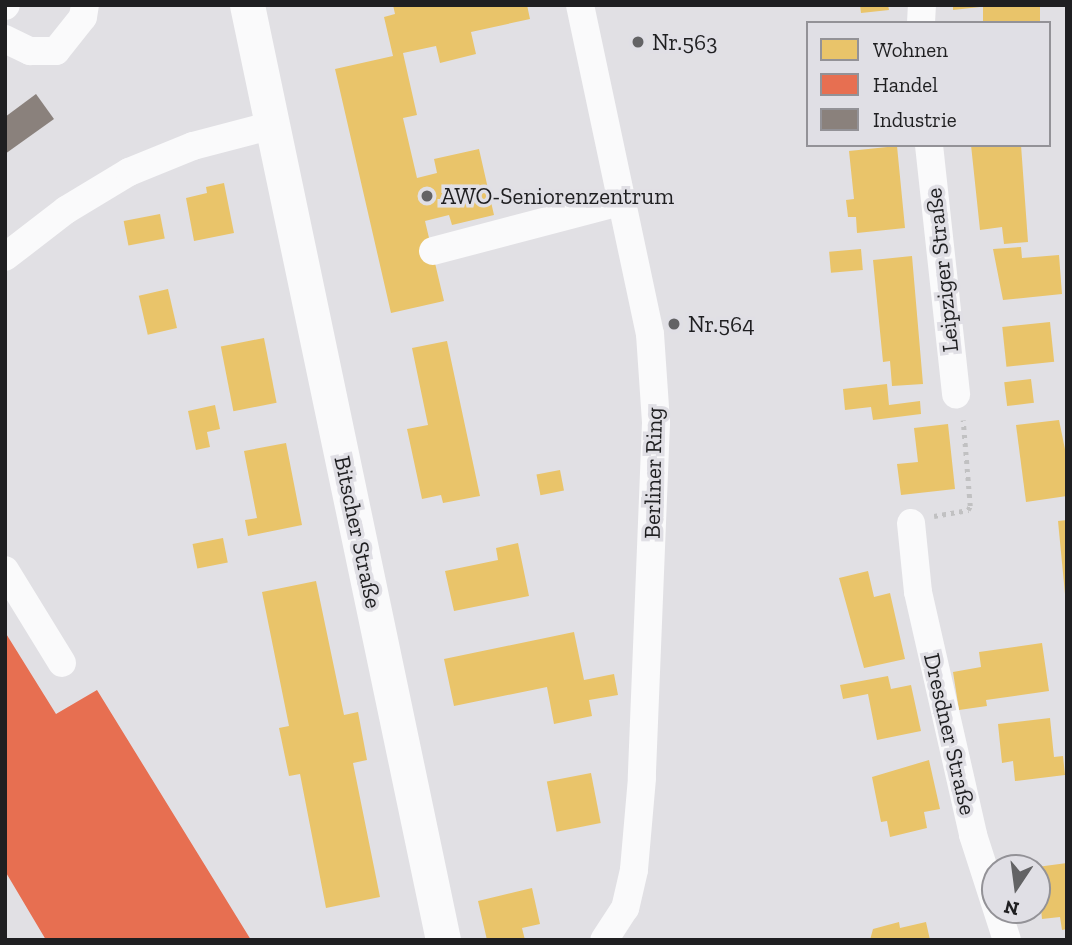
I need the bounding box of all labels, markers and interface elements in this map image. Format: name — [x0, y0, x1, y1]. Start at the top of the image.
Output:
legend — [806, 21, 1051, 147]
place label: Nr.563 — [652, 28, 717, 56]
marker: Nr.563 — [630, 34, 646, 50]
text: Wohnen — [873, 37, 948, 62]
text: Handel — [873, 72, 938, 97]
text: Industrie — [873, 107, 957, 132]
place label: AWO-Seniorenzentrum — [441, 182, 674, 210]
street label: Leipziger Straße — [920, 186, 964, 354]
marker: AWO-Seniorenzentrum — [419, 188, 435, 204]
place label: Nr.564 — [688, 310, 755, 338]
marker: Nr.564 — [666, 316, 682, 332]
street label: Berliner Ring — [638, 407, 668, 539]
street label: Bitscher Straße — [328, 453, 388, 611]
street label: Dresdner Straße — [918, 650, 982, 818]
north arrow — [981, 854, 1051, 924]
text: N — [1002, 895, 1021, 921]

